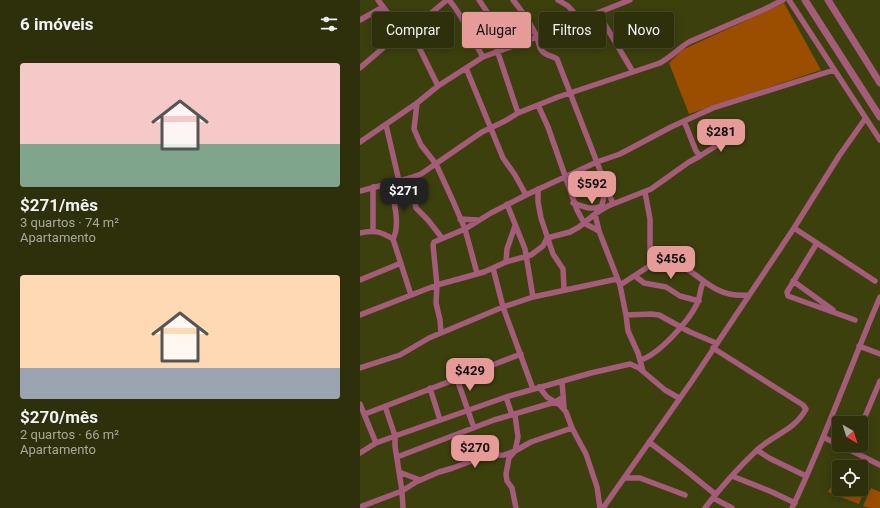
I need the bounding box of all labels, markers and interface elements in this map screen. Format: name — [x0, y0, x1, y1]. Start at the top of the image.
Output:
chip: Comprar — [372, 12, 454, 48]
chip: Alugar — [462, 12, 531, 48]
chip: Filtros — [539, 12, 606, 48]
chip: Novo — [614, 12, 674, 48]
icon: filters — [318, 13, 340, 35]
text: 6 imóveis — [20, 14, 94, 34]
icon: home — [144, 89, 216, 161]
pin: $281 — [697, 119, 745, 153]
text: $281 — [706, 124, 736, 139]
pin: $592 — [568, 171, 616, 205]
text: $592 — [577, 176, 607, 191]
pin: $271 — [380, 178, 428, 212]
text: $271 — [389, 183, 419, 198]
text: $271/mês — [20, 195, 98, 215]
text: 3 quartos · 74 m² — [20, 215, 119, 230]
text: Apartamento — [20, 230, 96, 245]
pin: $456 — [647, 246, 695, 280]
text: $456 — [656, 251, 686, 266]
icon: home — [144, 301, 216, 373]
pin: $429 — [446, 358, 494, 392]
text: $429 — [455, 363, 485, 378]
text: $270/mês — [20, 407, 98, 427]
north arrow — [832, 416, 868, 452]
map controls — [832, 416, 868, 496]
text: 2 quartos · 66 m² — [20, 427, 119, 442]
pin: $270 — [451, 435, 499, 469]
text: $270 — [460, 440, 490, 455]
text: Apartamento — [20, 442, 96, 457]
button: locate — [832, 460, 868, 496]

